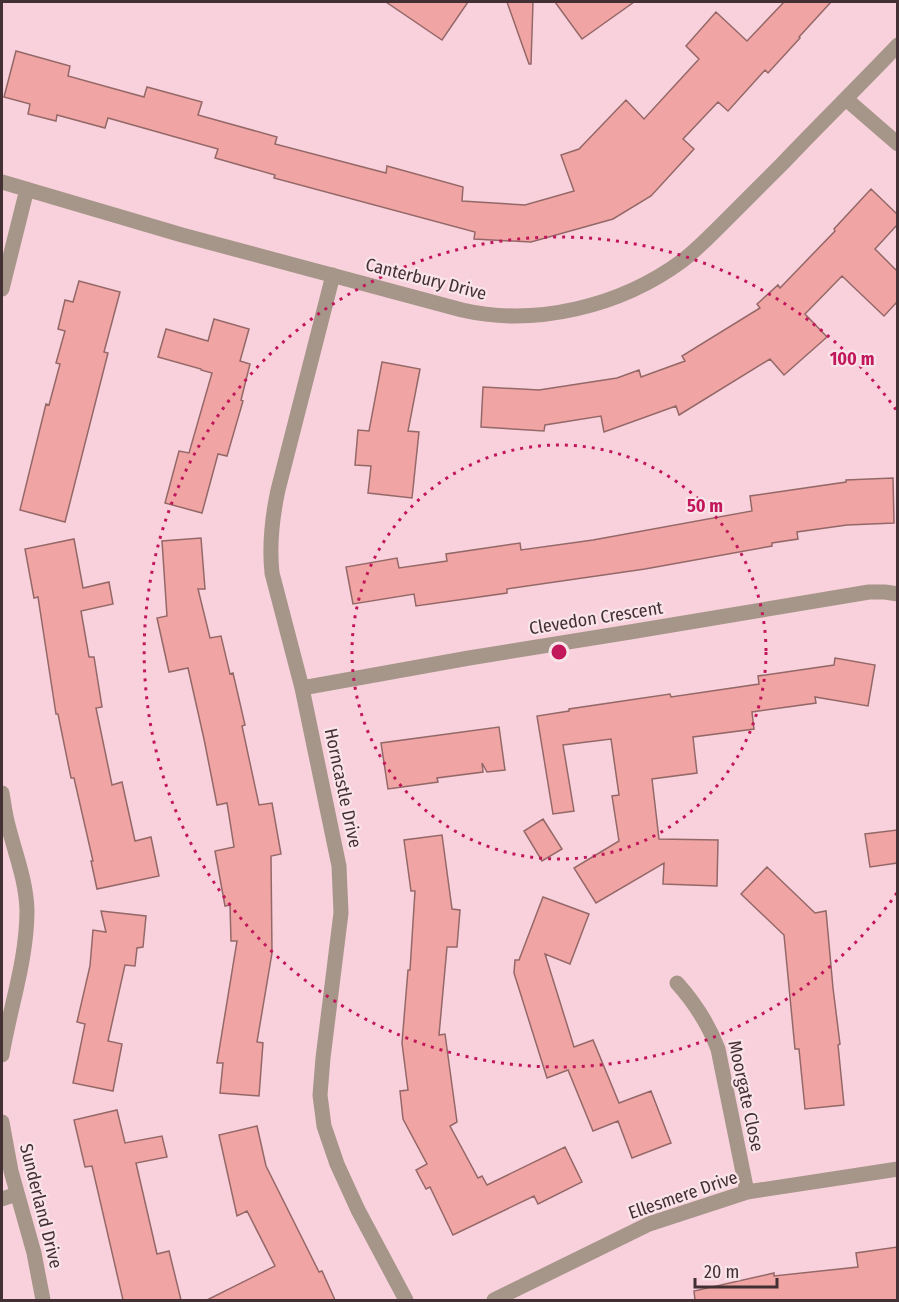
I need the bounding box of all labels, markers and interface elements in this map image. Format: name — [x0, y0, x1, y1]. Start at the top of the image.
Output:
street label: Canterbury Drive — [363, 253, 489, 305]
text: 100 m — [830, 348, 874, 370]
text: 50 m — [687, 495, 723, 517]
street label: Clevedon Crescent — [528, 597, 664, 639]
centre of rings — [549, 642, 569, 662]
street label: Horncastle Drive — [320, 726, 366, 850]
street label: Moorgate Close — [723, 1038, 769, 1154]
street label: Sunderland Drive — [15, 1141, 67, 1271]
street label: Ellesmere Drive — [625, 1166, 741, 1224]
scale bar — [695, 1251, 778, 1289]
text: 20 m — [704, 1261, 739, 1283]

